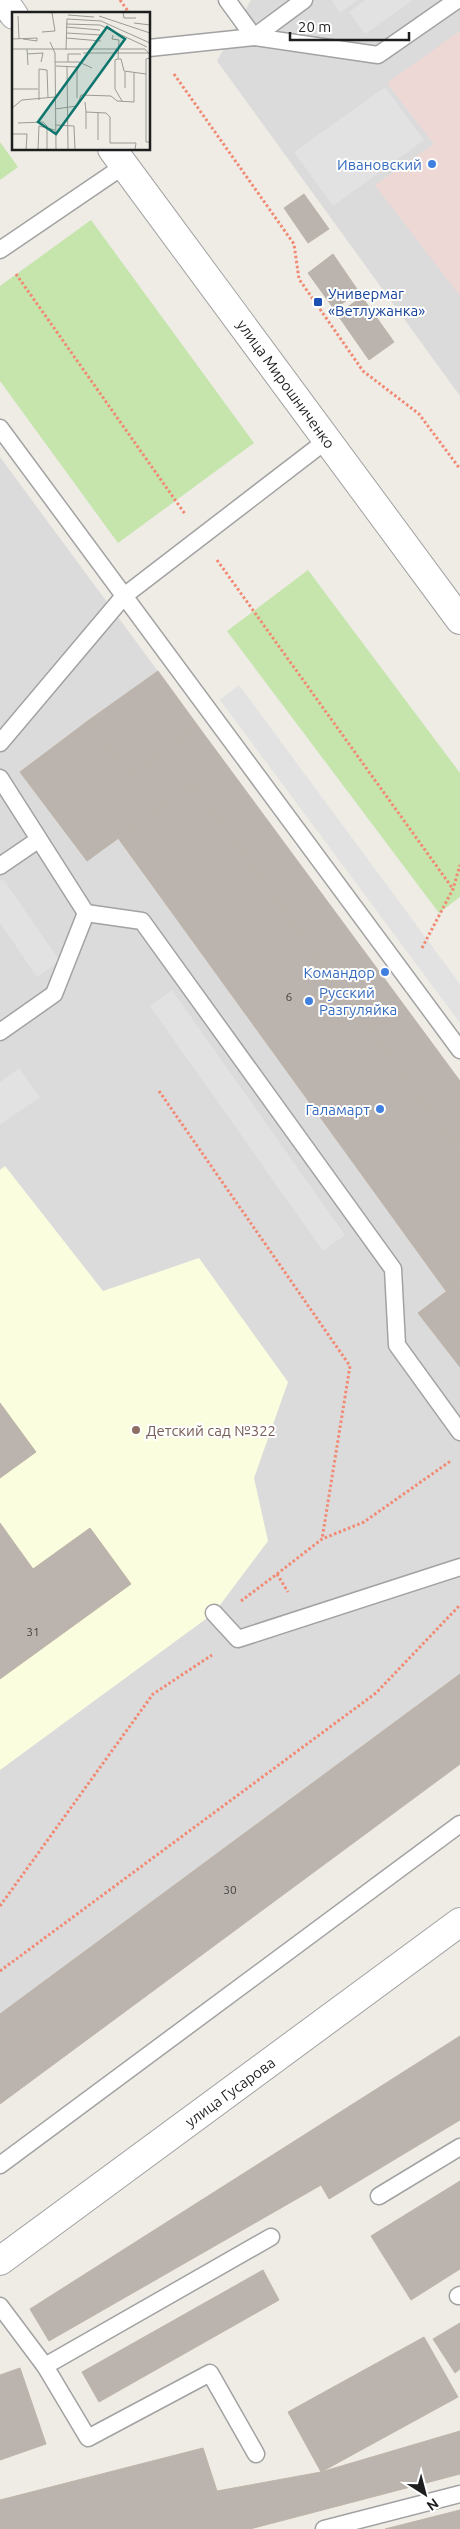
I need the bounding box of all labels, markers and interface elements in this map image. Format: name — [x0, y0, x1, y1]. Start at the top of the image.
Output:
scale bar — [290, 10, 409, 42]
inset map — [12, 12, 150, 150]
text: 20 m — [298, 18, 331, 35]
place label: Ивановский — [337, 156, 422, 173]
marker: Ивановский — [426, 158, 438, 170]
place label: Универмаг «Ветлужанка» — [328, 285, 425, 319]
marker: Универмаг «Ветлужанка» — [312, 296, 324, 308]
street label: улица Мирошниченко — [234, 316, 338, 452]
place label: Командор — [304, 964, 375, 981]
marker: Командор — [379, 966, 391, 978]
place label: Русский Разгуляйка — [319, 984, 397, 1018]
house number: 6 — [286, 990, 293, 1003]
marker: Русский Разгуляйка — [303, 995, 315, 1007]
place label: Галамарт — [306, 1101, 370, 1118]
marker: Галамарт — [374, 1103, 386, 1115]
place label: Детский сад №322 — [146, 1422, 276, 1439]
marker: Детский сад №322 — [130, 1424, 142, 1436]
house number: 31 — [26, 1625, 40, 1638]
house number: 30 — [223, 1883, 237, 1896]
street label: улица Гусарова — [182, 2054, 278, 2130]
north arrow — [400, 2469, 450, 2519]
text: N — [424, 2495, 442, 2514]

